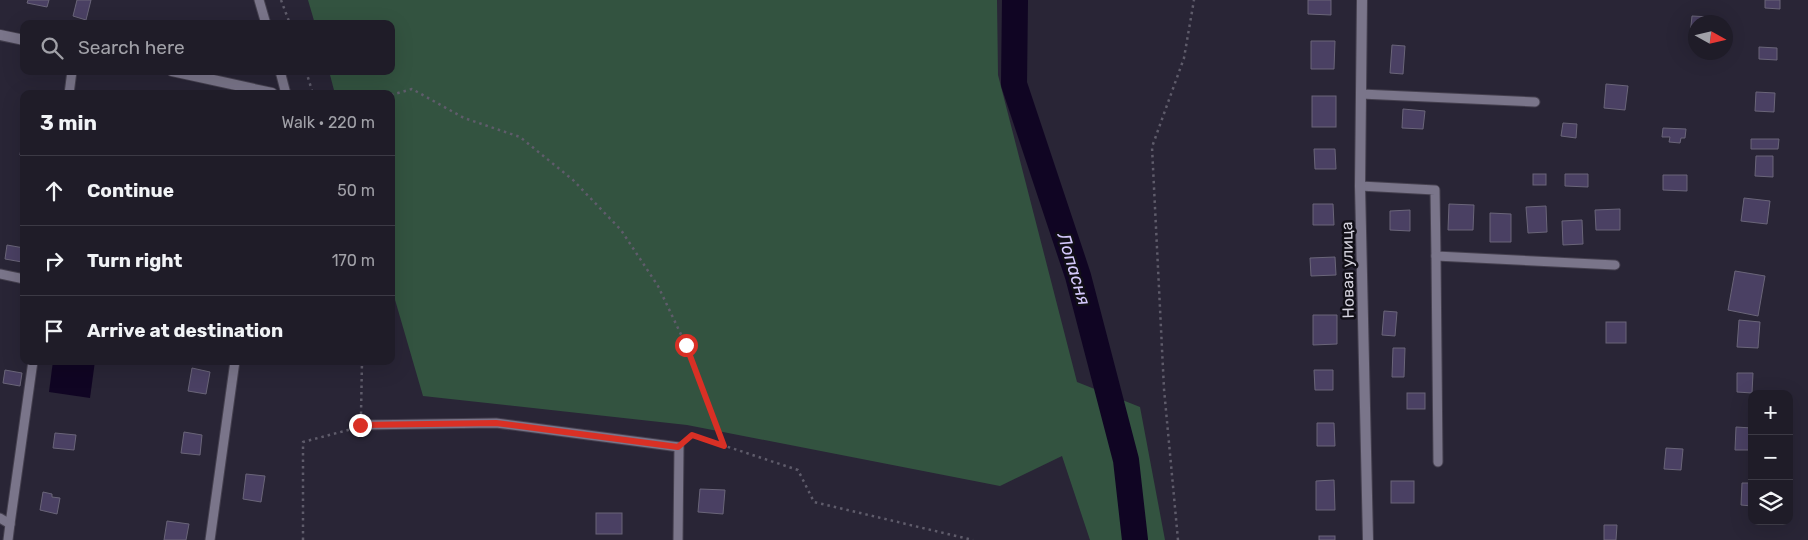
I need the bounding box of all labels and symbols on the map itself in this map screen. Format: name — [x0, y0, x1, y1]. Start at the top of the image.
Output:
north arrow — [1688, 15, 1733, 60]
street label: Новая улица — [1337, 221, 1358, 319]
water label: Лопасня — [1052, 229, 1095, 308]
route start — [675, 334, 698, 357]
route end — [349, 414, 372, 437]

